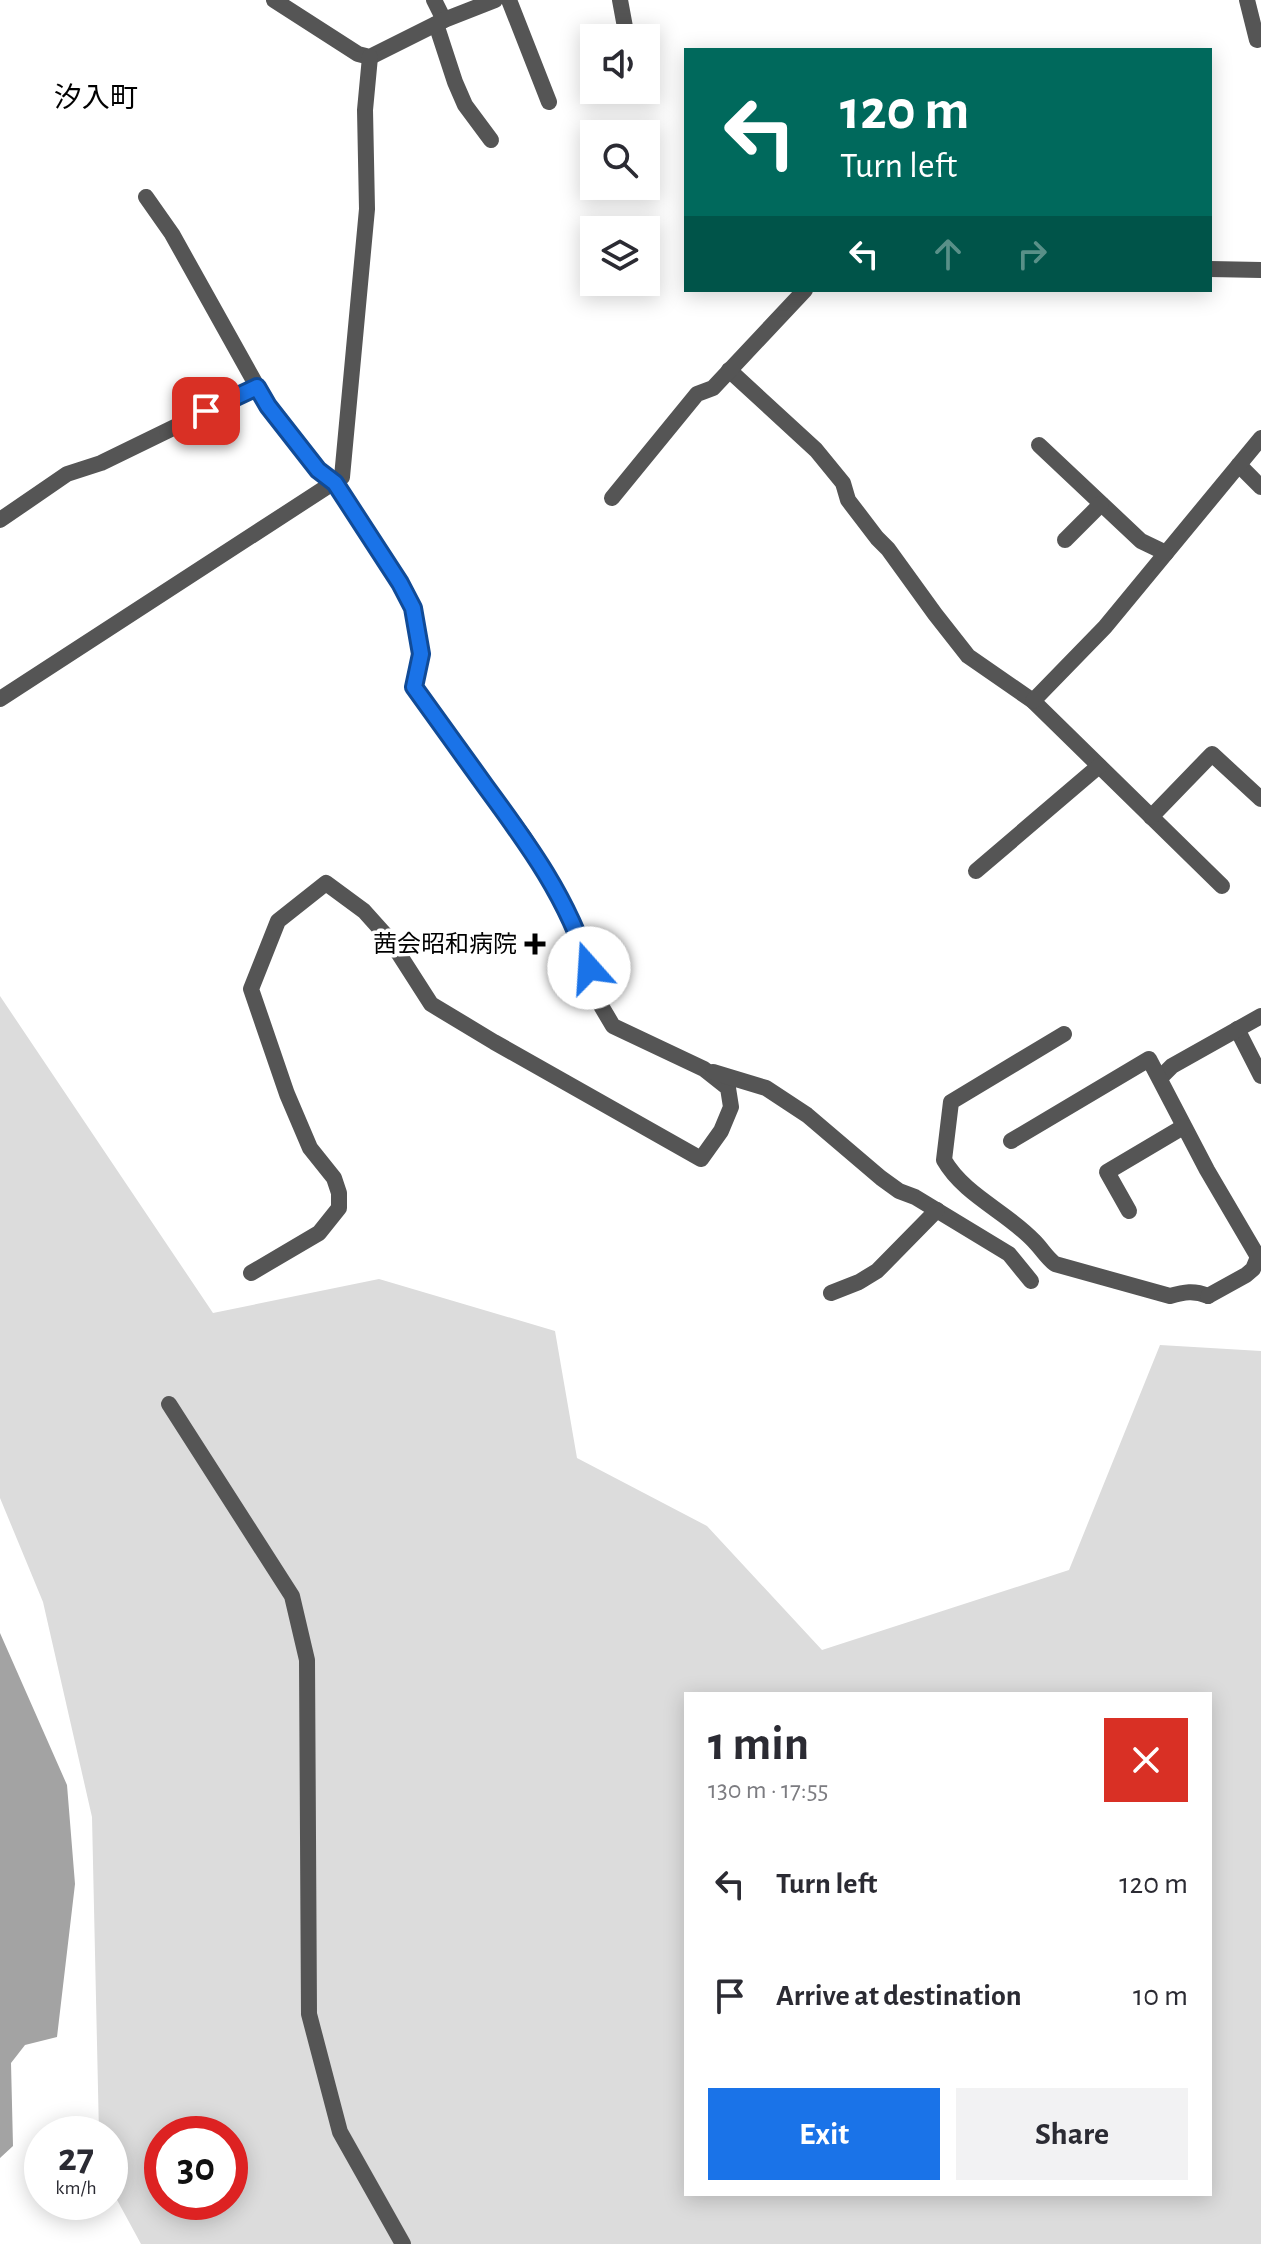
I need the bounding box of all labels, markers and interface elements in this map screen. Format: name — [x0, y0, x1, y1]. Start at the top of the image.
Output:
map controls — [580, 24, 660, 296]
button: sound — [580, 24, 660, 104]
icon: left — [708, 80, 812, 184]
district label: 汐入町 — [54, 83, 138, 113]
text: 120 m — [840, 83, 969, 139]
button: search — [580, 120, 660, 200]
text: Turn left — [840, 148, 957, 184]
button: layers — [580, 216, 660, 296]
icon: left — [842, 232, 886, 276]
icon: ahead — [926, 232, 970, 276]
icon: right — [1010, 232, 1054, 276]
pin — [172, 377, 240, 445]
icon: arrive — [184, 389, 228, 433]
position arrow — [547, 926, 631, 1010]
place label: 茜会昭和病院 — [373, 931, 517, 957]
marker: 茜会昭和病院 — [524, 933, 546, 955]
button: close — [1104, 1718, 1188, 1802]
text: 1 min — [708, 1721, 809, 1769]
text: 130 m · 17:55 — [708, 1777, 828, 1803]
icon: left — [708, 1862, 752, 1906]
text: Turn left — [776, 1869, 877, 1899]
text: 120 m — [1119, 1869, 1188, 1899]
icon: arrive — [708, 1974, 752, 2018]
text: Arrive at destination — [776, 1981, 1022, 2011]
text: 10 m — [1133, 1981, 1188, 2011]
button: Exit — [708, 2088, 940, 2180]
button: Share — [956, 2088, 1188, 2180]
speed limit sign: 30 — [144, 2116, 248, 2220]
text: 27 — [58, 2138, 94, 2178]
text: km/h — [55, 2178, 97, 2198]

